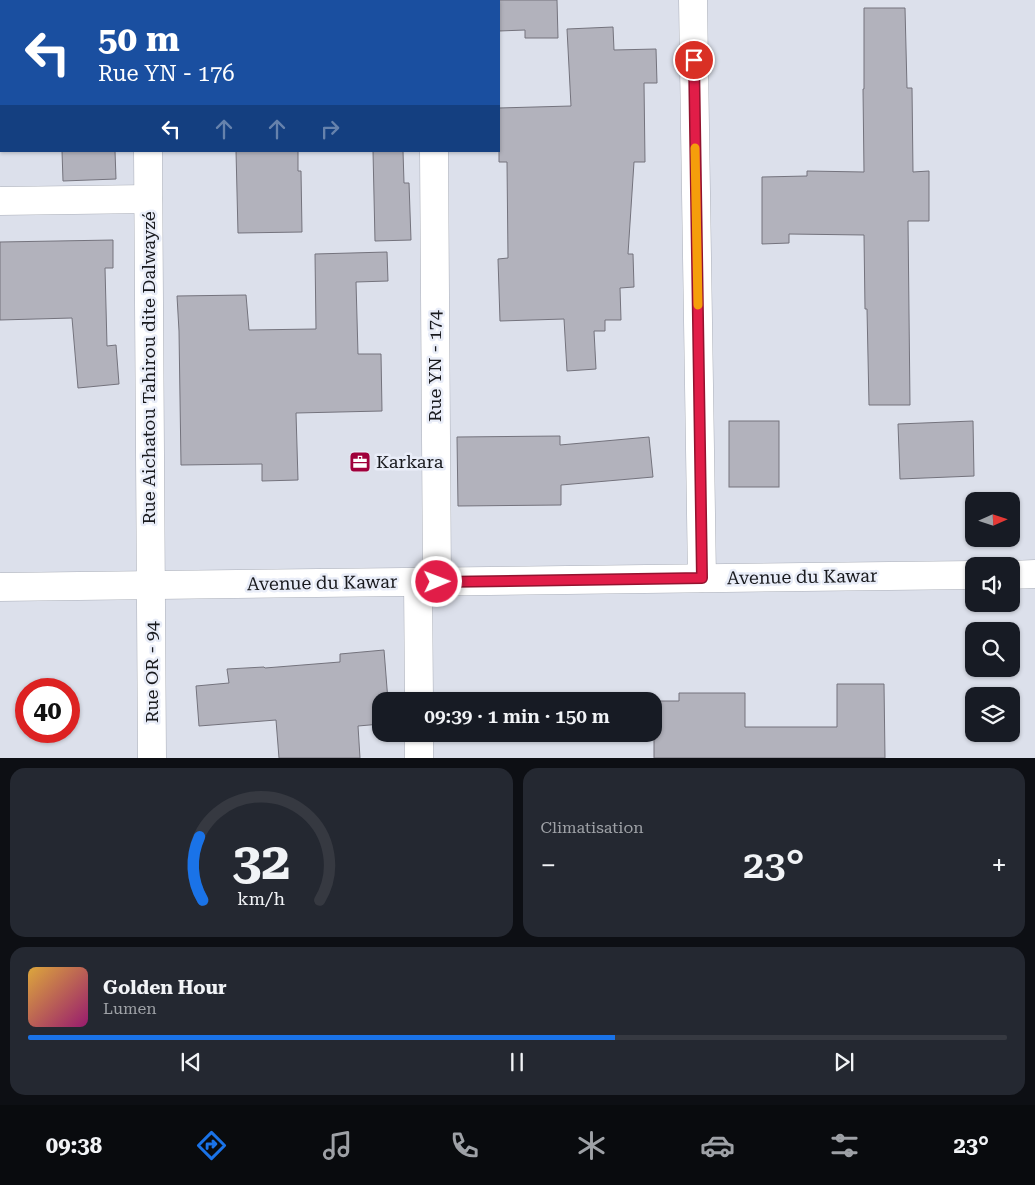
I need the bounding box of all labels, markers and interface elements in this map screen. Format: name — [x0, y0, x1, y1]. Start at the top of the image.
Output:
text: 50 m — [98, 19, 180, 60]
icon: left — [15, 20, 80, 85]
pin — [673, 39, 715, 81]
icon: arrive — [680, 46, 708, 74]
text: Rue YN - 176 — [98, 61, 235, 86]
icon: left — [157, 115, 185, 143]
icon: ahead — [210, 115, 238, 143]
icon: ahead — [263, 115, 291, 143]
icon: right — [316, 115, 344, 143]
street label: Rue Aichatou Tahirou dite Dalwayzé — [138, 211, 159, 525]
street label: Rue YN - 174 — [424, 310, 445, 422]
office icon: Karkara — [348, 450, 372, 474]
place label: Karkara — [376, 451, 444, 472]
north arrow — [965, 492, 1020, 548]
map controls — [965, 492, 1020, 742]
position arrow — [410, 555, 462, 607]
button: sound — [965, 557, 1020, 612]
street label: Avenue du Kawar — [727, 565, 877, 588]
street label: Avenue du Kawar — [247, 571, 397, 594]
street label: Rue OR - 94 — [141, 621, 162, 723]
button: search — [965, 622, 1020, 677]
speed limit sign: 40 — [15, 678, 80, 743]
button: layers — [965, 687, 1020, 742]
text: 09:39 · 1 min · 150 m — [424, 705, 610, 728]
text: Climatisation — [541, 818, 644, 837]
text: 32 — [232, 831, 290, 892]
text: 23° — [743, 843, 804, 887]
text: − — [541, 849, 556, 882]
text: + — [991, 849, 1007, 882]
text: km/h — [237, 888, 286, 909]
text: Golden Hour — [103, 976, 227, 999]
text: Lumen — [103, 999, 157, 1018]
icon: previous — [177, 1048, 205, 1076]
icon: pause — [503, 1048, 531, 1076]
icon: next — [830, 1048, 858, 1076]
icon: directions — [194, 1128, 229, 1163]
icon: music — [320, 1128, 355, 1163]
icon: phone — [447, 1128, 482, 1163]
icon: climate — [574, 1128, 609, 1163]
icon: car — [700, 1128, 735, 1163]
icon: filters — [827, 1128, 862, 1163]
text: 09:38 — [46, 1133, 102, 1158]
text: 23° — [953, 1133, 989, 1158]

